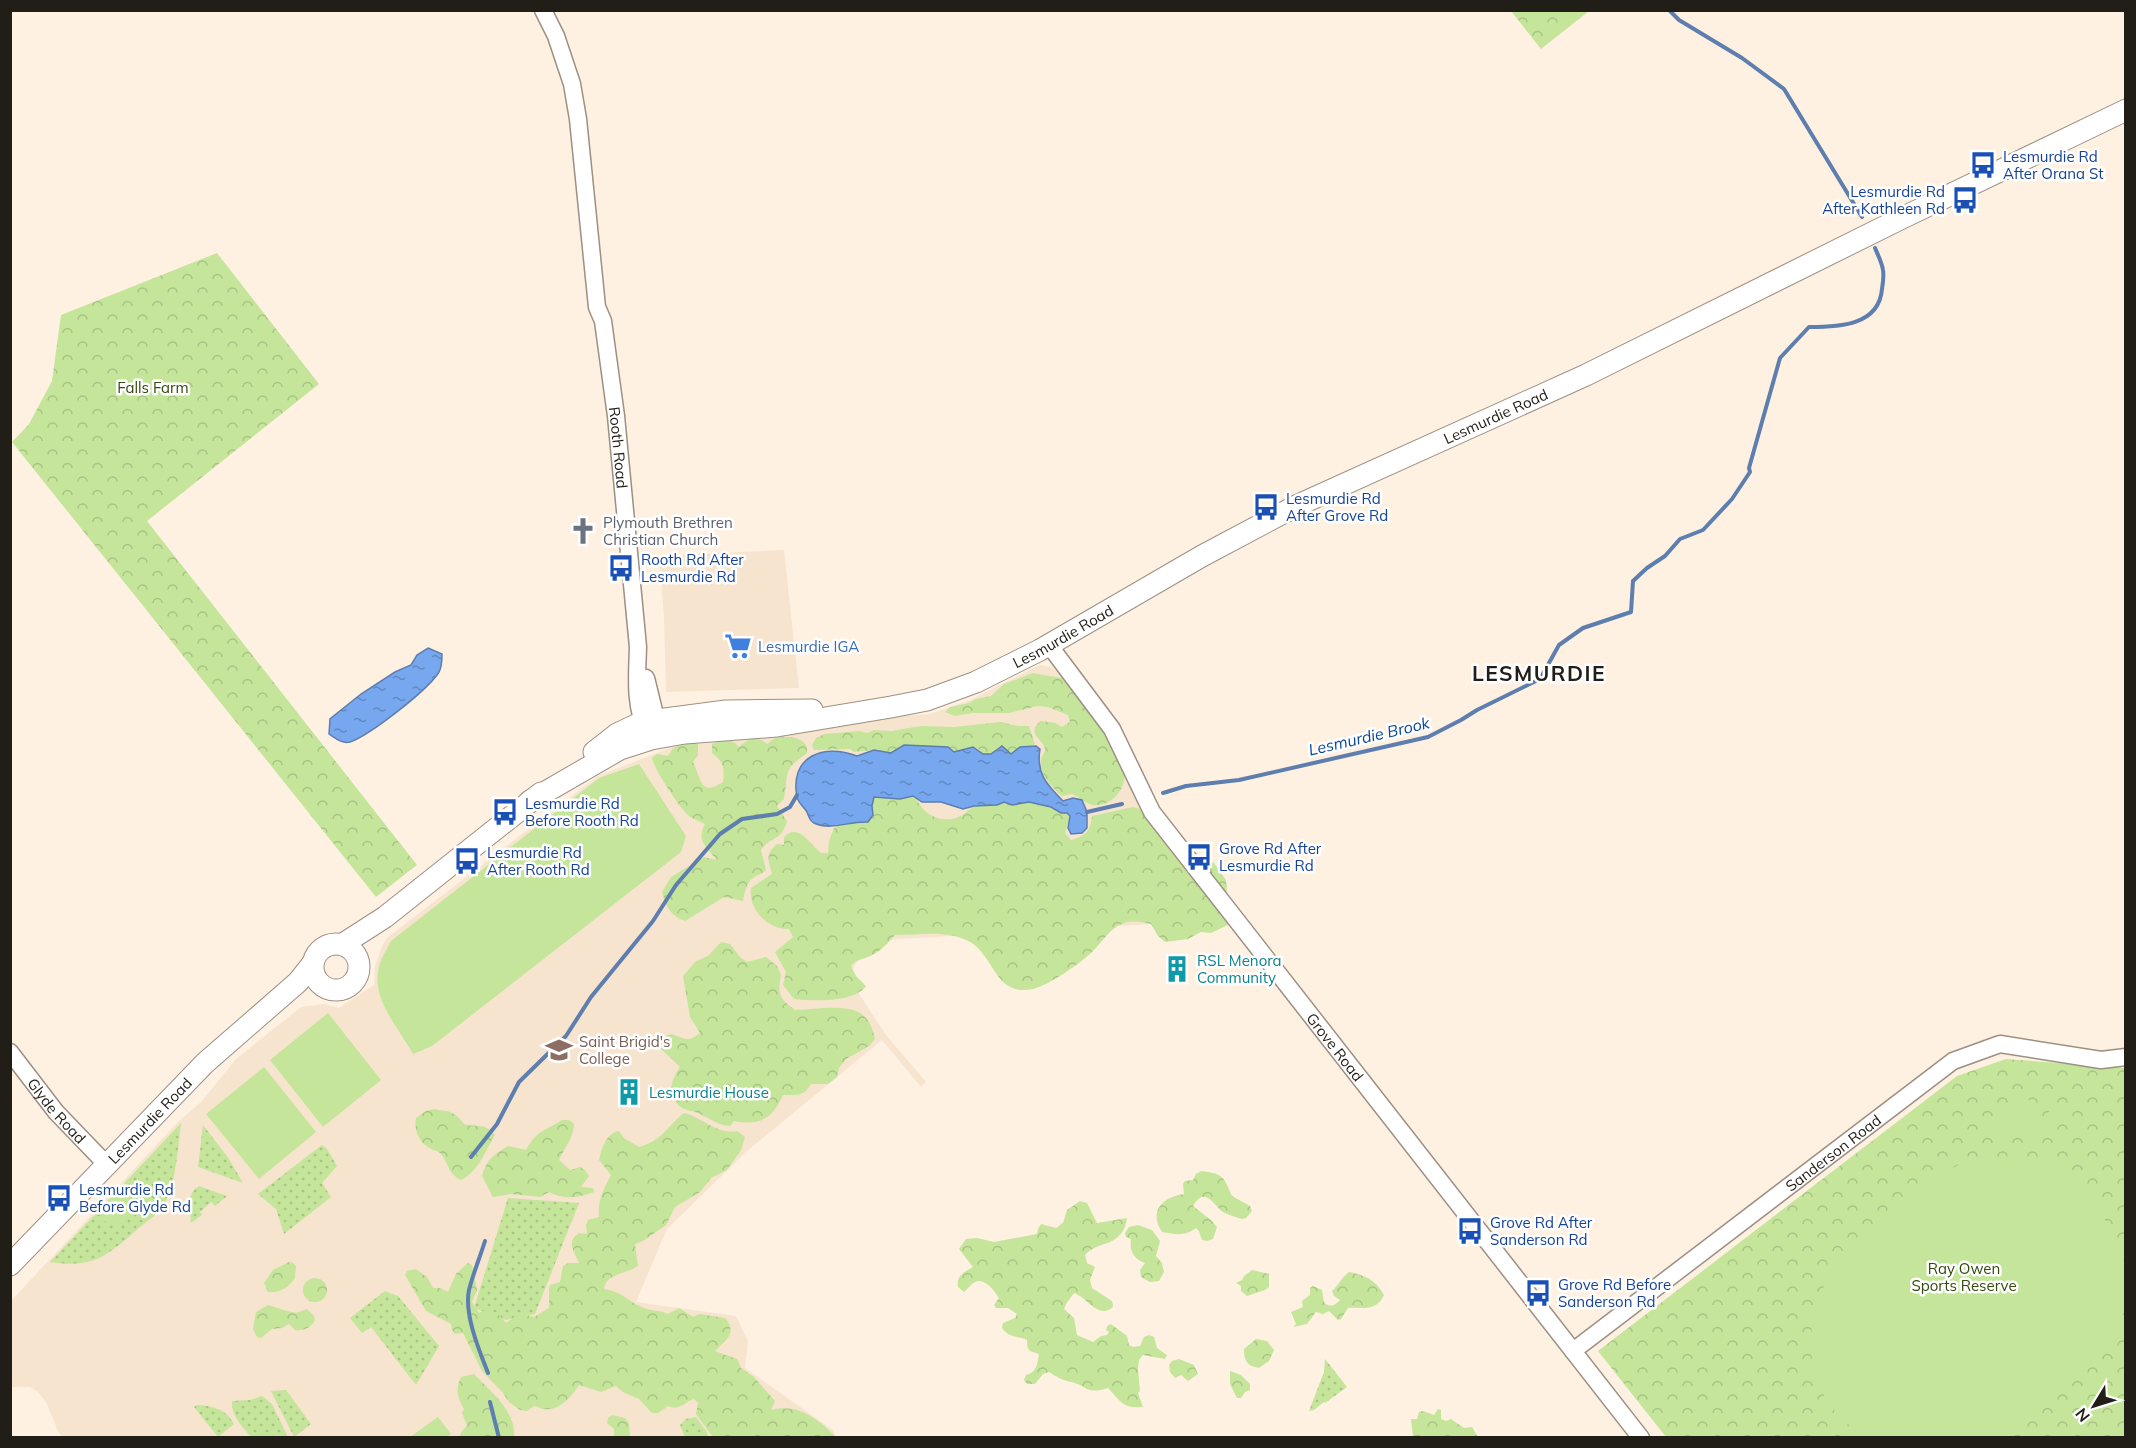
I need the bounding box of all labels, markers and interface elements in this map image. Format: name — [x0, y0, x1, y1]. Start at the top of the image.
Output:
place label: Lesmurdie Rd After Orana St — [2003, 147, 2104, 183]
bus stop icon: Lesmurdie Rd After Orana St — [1968, 150, 1998, 180]
place label: Lesmurdie Rd After Kathleen Rd — [1822, 182, 1945, 218]
bus stop icon: Lesmurdie Rd After Kathleen Rd — [1950, 185, 1980, 215]
park label: Falls Farm — [117, 378, 189, 397]
street label: Lesmurdie Road — [1440, 384, 1551, 448]
street label: Rooth Road — [605, 405, 632, 489]
place label: Lesmurdie Rd After Grove Rd — [1286, 489, 1388, 525]
bus stop icon: Lesmurdie Rd After Grove Rd — [1251, 492, 1281, 522]
place label: Plymouth Brethren Christian Church — [603, 513, 733, 549]
church icon: Plymouth Brethren Christian Church — [568, 516, 598, 546]
place label: Rooth Rd After Lesmurdie Rd — [641, 550, 744, 586]
bus stop icon: Rooth Rd After Lesmurdie Rd — [606, 553, 636, 583]
street label: Lesmurdie Road — [1009, 600, 1116, 672]
supermarket icon: Lesmurdie IGA — [723, 631, 753, 661]
place label: Lesmurdie IGA — [758, 637, 859, 656]
district label: LESMURDIE — [1472, 660, 1606, 686]
water label: Lesmurdie Brook — [1307, 712, 1432, 760]
place label: Lesmurdie Rd Before Rooth Rd — [525, 794, 639, 830]
bus stop icon: Lesmurdie Rd Before Rooth Rd — [490, 797, 520, 827]
place label: Grove Rd After Lesmurdie Rd — [1219, 839, 1322, 875]
bus stop icon: Grove Rd After Lesmurdie Rd — [1184, 842, 1214, 872]
place label: Lesmurdie Rd After Rooth Rd — [487, 843, 590, 879]
bus stop icon: Lesmurdie Rd After Rooth Rd — [452, 846, 482, 876]
place label: RSL Menora Community — [1197, 951, 1282, 987]
building icon: RSL Menora Community — [1162, 954, 1192, 984]
street label: Grove Road — [1303, 1009, 1368, 1085]
place label: Saint Brigid's College — [579, 1032, 670, 1068]
school or university icon: Saint Brigid's College — [544, 1035, 574, 1065]
street label: Lesmurdie Road — [104, 1073, 195, 1167]
street label: Glyde Road — [24, 1074, 90, 1147]
building icon: Lesmurdie House — [614, 1077, 644, 1107]
place label: Lesmurdie House — [649, 1083, 769, 1102]
street label: Sanderson Road — [1781, 1110, 1885, 1195]
place label: Lesmurdie Rd Before Glyde Rd — [79, 1180, 191, 1216]
bus stop icon: Lesmurdie Rd Before Glyde Rd — [44, 1183, 74, 1213]
place label: Grove Rd After Sanderson Rd — [1490, 1213, 1593, 1249]
bus stop icon: Grove Rd After Sanderson Rd — [1455, 1216, 1485, 1246]
park label: Ray Owen Sports Reserve — [1911, 1259, 2017, 1295]
place label: Grove Rd Before Sanderson Rd — [1558, 1275, 1671, 1311]
bus stop icon: Grove Rd Before Sanderson Rd — [1523, 1278, 1553, 1308]
north arrow — [2064, 1376, 2124, 1436]
text: N — [2071, 1404, 2094, 1426]

